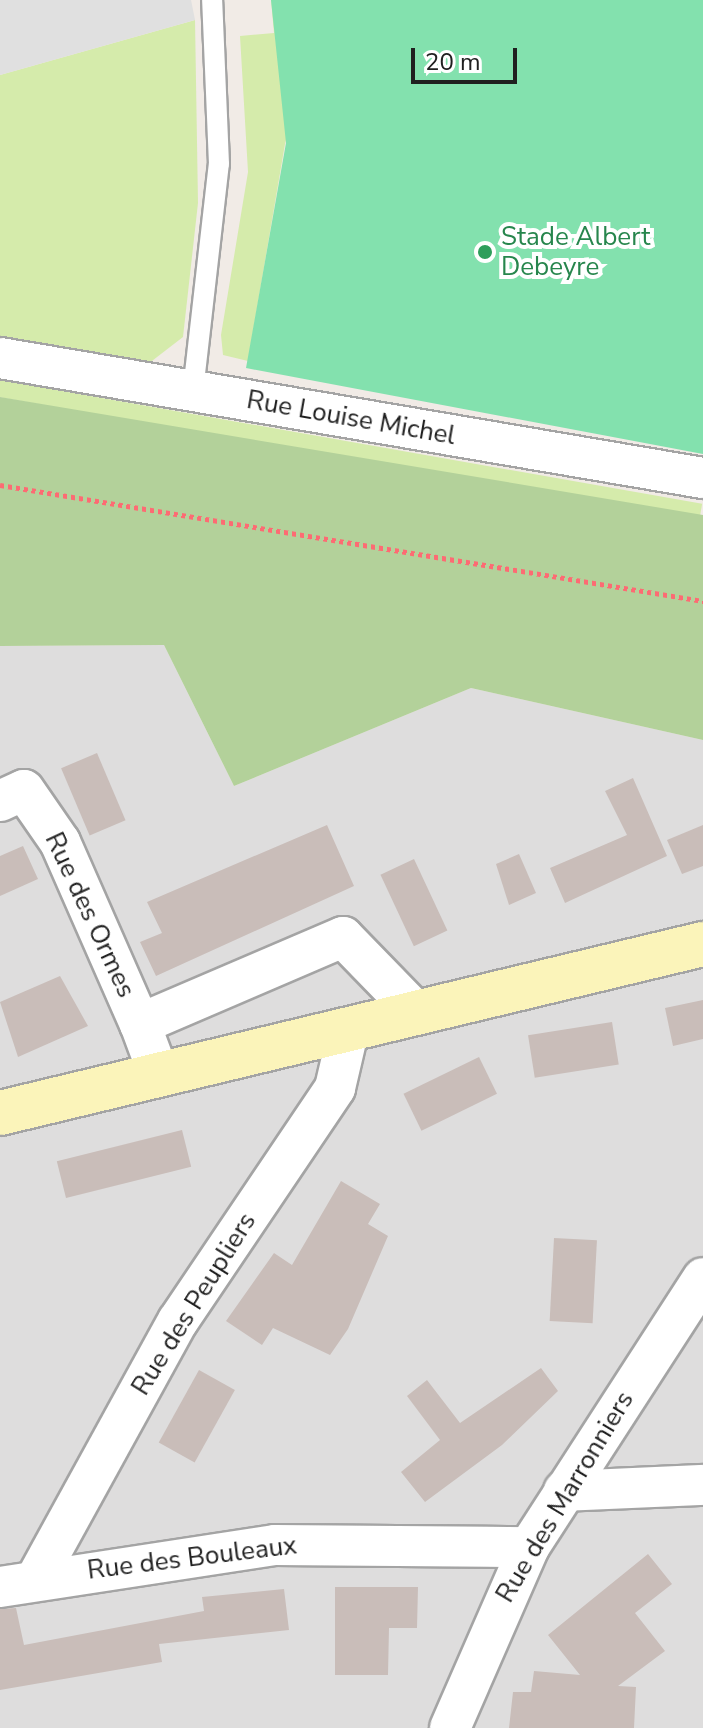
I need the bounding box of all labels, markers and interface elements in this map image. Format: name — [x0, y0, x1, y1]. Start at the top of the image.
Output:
scale bar — [415, 32, 521, 82]
text: 20 m — [425, 46, 481, 78]
place label: Stade Albert Debeyre — [501, 221, 650, 282]
marker: Stade Albert Debeyre — [476, 243, 494, 261]
street label: Rue Louise Michel — [244, 384, 458, 452]
street label: Rue des Ormes — [38, 828, 142, 1002]
street label: Rue des Peupliers — [125, 1207, 263, 1401]
street label: Rue des Marronniers — [490, 1386, 640, 1608]
street label: Rue des Bouleaux — [86, 1530, 298, 1586]

